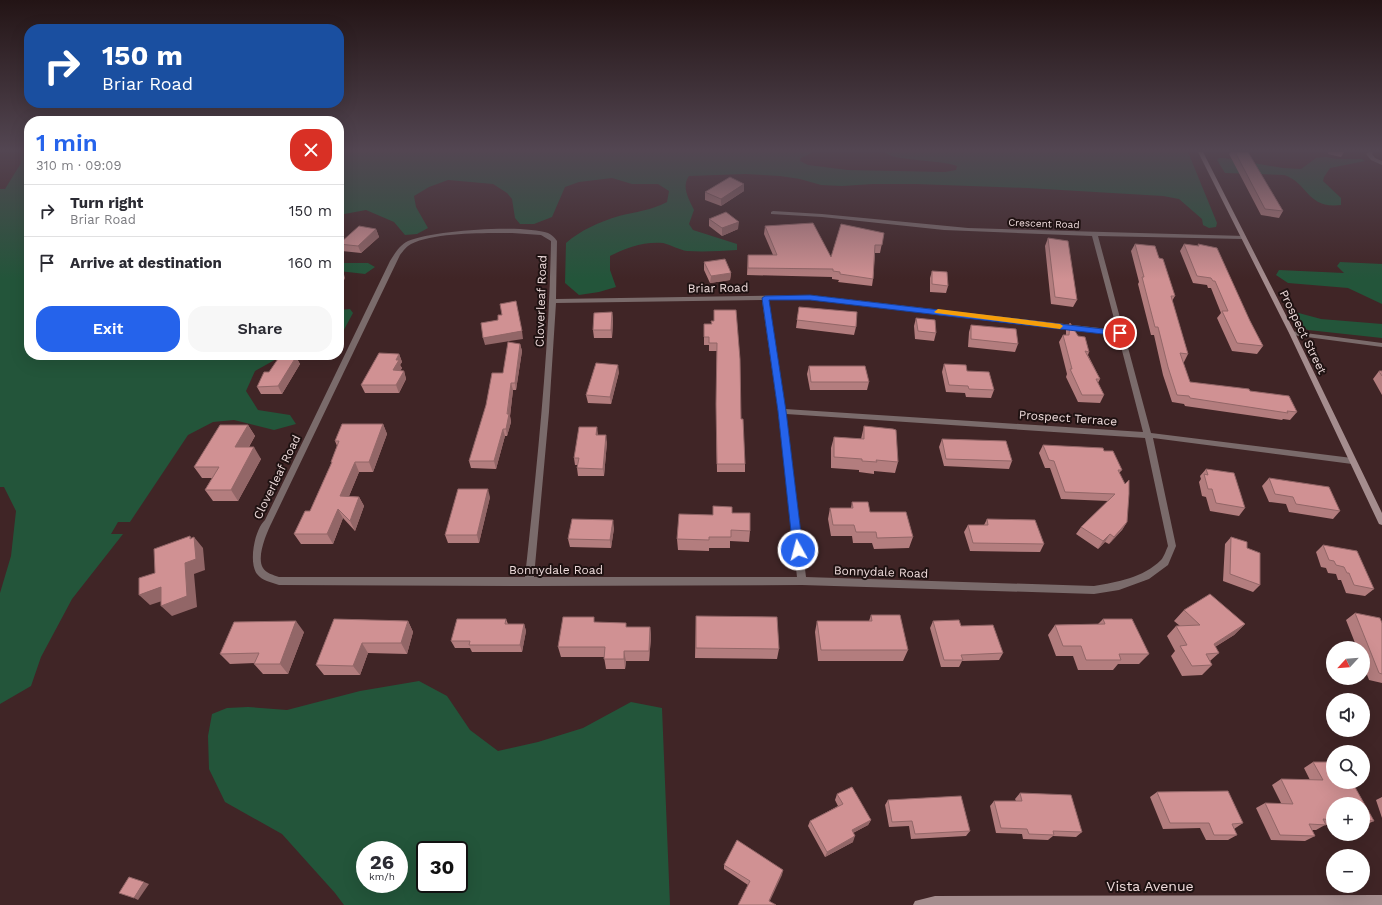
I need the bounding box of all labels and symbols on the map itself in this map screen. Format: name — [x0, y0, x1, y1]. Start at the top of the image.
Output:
street label: Crescent Road — [1008, 217, 1080, 230]
street label: Cloverleaf Road — [532, 255, 550, 347]
street label: Briar Road — [688, 280, 748, 296]
street label: Prospect Street — [1277, 288, 1329, 376]
pin — [1103, 316, 1137, 350]
street label: Prospect Terrace — [1018, 408, 1118, 428]
street label: Cloverleaf Road — [251, 433, 303, 521]
position arrow — [777, 529, 819, 571]
street label: Bonnydale Road — [509, 563, 603, 577]
street label: Bonnydale Road — [834, 563, 928, 581]
north arrow — [1326, 641, 1370, 685]
speed limit sign: 30 — [416, 841, 468, 893]
street label: Vista Avenue — [1106, 878, 1194, 894]

